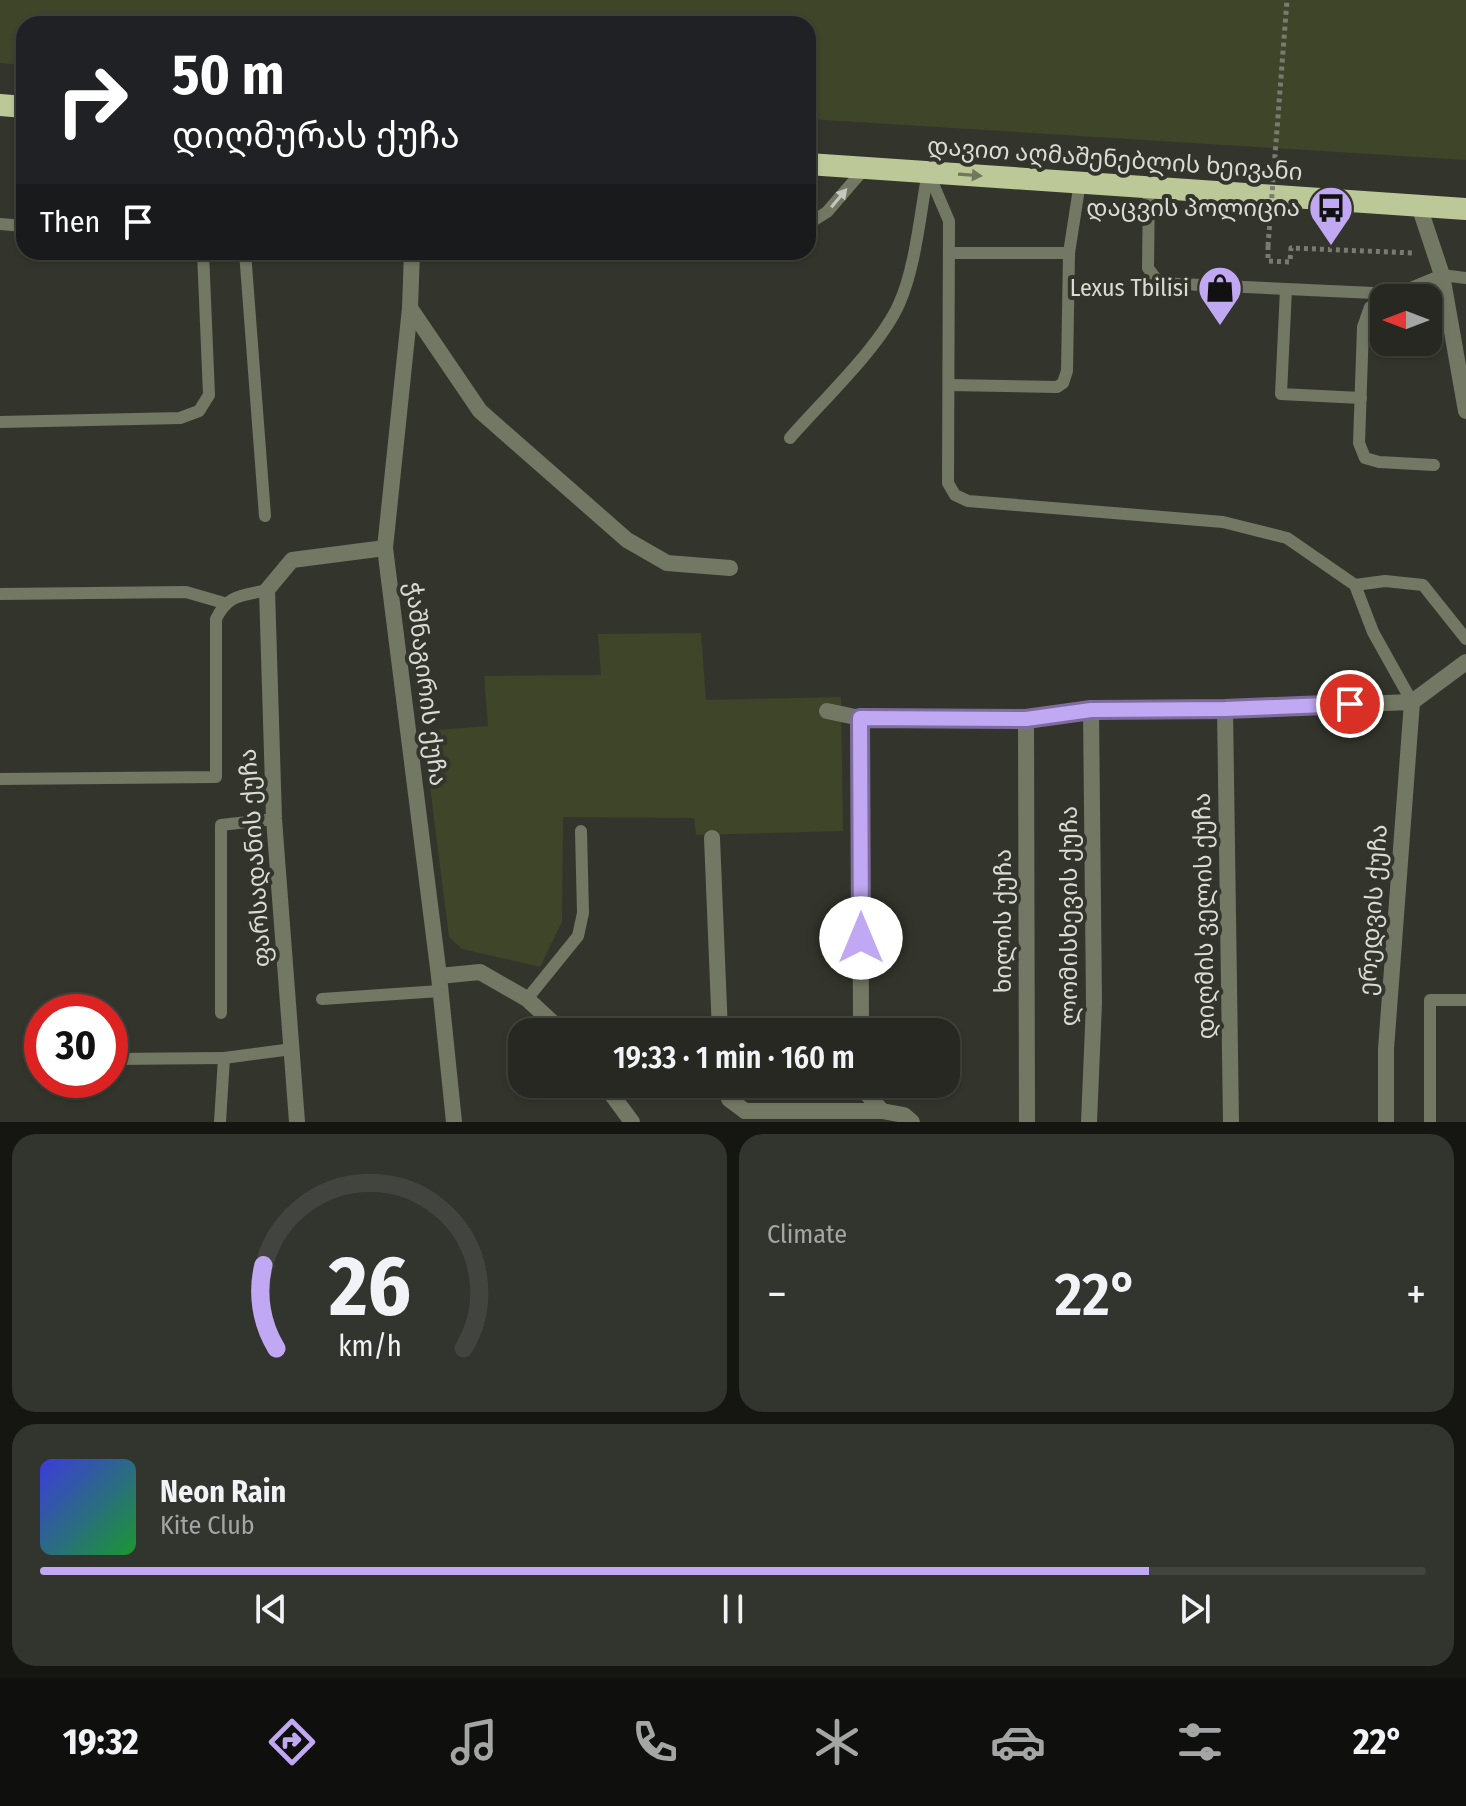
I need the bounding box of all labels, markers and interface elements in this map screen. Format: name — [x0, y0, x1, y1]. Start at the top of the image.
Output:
text: 50 m — [172, 42, 284, 109]
icon: right — [40, 48, 144, 152]
text: დიღმურას ქუჩა — [172, 114, 460, 158]
street label: დავით აღმაშენებლის ხეივანი — [926, 132, 1304, 187]
one-way arrow — [958, 169, 983, 182]
bus stop icon: დაცვის პოლიცია — [1307, 184, 1355, 247]
one-way arrow — [830, 189, 847, 209]
place label: დაცვის პოლიცია — [1086, 194, 1300, 222]
icon: arrive — [116, 200, 160, 244]
text: Then — [40, 204, 100, 240]
shop icon: Lexus Tbilisi — [1196, 264, 1244, 327]
place label: Lexus Tbilisi — [1070, 274, 1189, 302]
north arrow — [1370, 284, 1442, 356]
map controls — [1370, 284, 1442, 356]
street label: ჭაშნაგირის ქუჩა — [400, 580, 452, 788]
pin — [1316, 670, 1384, 738]
icon: arrive — [1328, 682, 1372, 726]
street label: ფარსადანის ქუჩა — [233, 748, 277, 968]
street label: დიღმის ველის ქუჩა — [1188, 792, 1221, 1040]
street label: ლომისხევის ქუჩა — [1055, 806, 1083, 1026]
street label: ერედვის ქუჩა — [1353, 823, 1393, 997]
street label: ხილის ქუჩა — [989, 849, 1017, 993]
position arrow — [819, 896, 903, 980]
speed limit sign: 30 — [24, 994, 128, 1098]
text: 19:33 · 1 min · 160 m — [613, 1040, 855, 1076]
text: Climate — [767, 1219, 847, 1250]
text: 26 — [327, 1237, 411, 1337]
text: 22° — [1055, 1259, 1138, 1331]
text: − — [767, 1268, 787, 1321]
text: + — [1406, 1268, 1426, 1321]
text: km/h — [338, 1329, 401, 1364]
text: Neon Rain — [160, 1474, 286, 1510]
text: Kite Club — [160, 1510, 255, 1541]
icon: previous — [249, 1587, 293, 1631]
icon: pause — [711, 1587, 755, 1631]
icon: next — [1173, 1587, 1217, 1631]
icon: directions — [264, 1714, 320, 1770]
icon: music — [446, 1714, 502, 1770]
icon: phone — [627, 1714, 683, 1770]
icon: climate — [809, 1714, 865, 1770]
icon: car — [990, 1714, 1046, 1770]
icon: filters — [1172, 1714, 1228, 1770]
text: 19:32 — [63, 1720, 139, 1764]
text: 22° — [1353, 1720, 1403, 1764]

